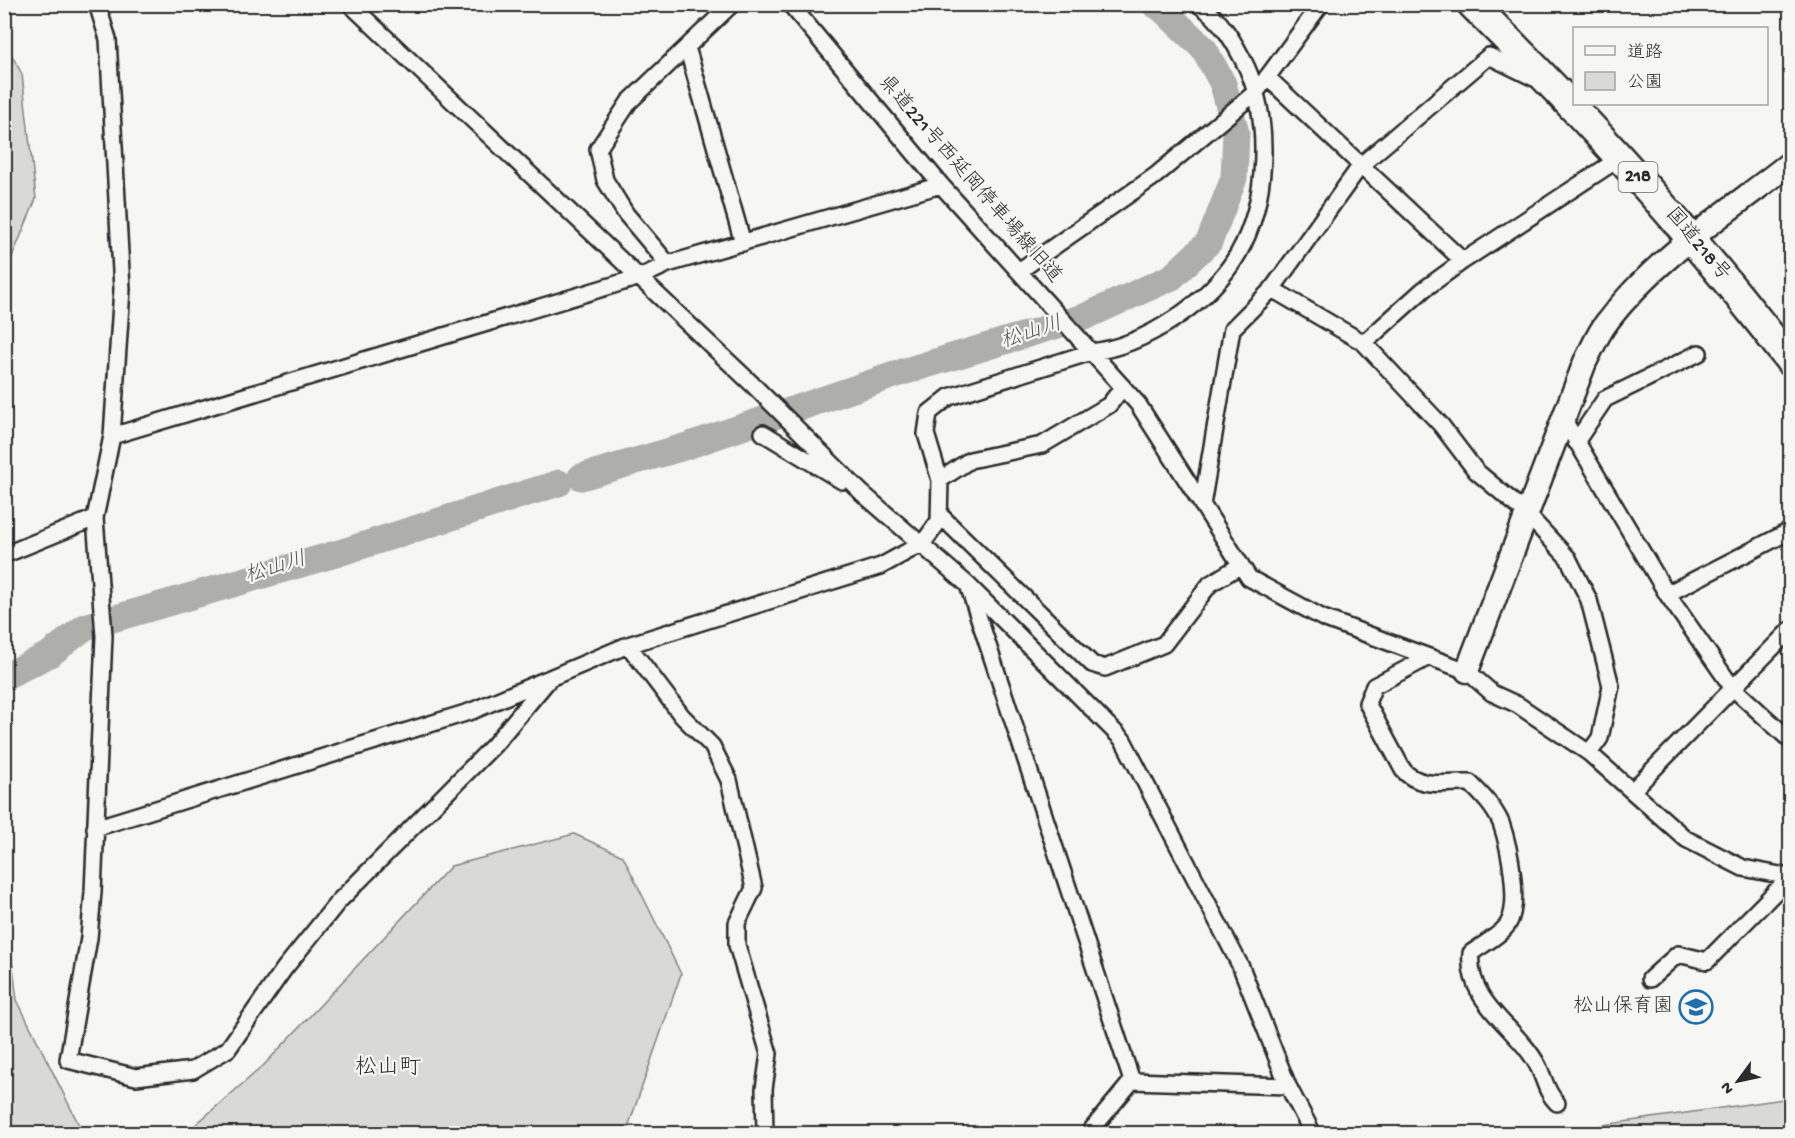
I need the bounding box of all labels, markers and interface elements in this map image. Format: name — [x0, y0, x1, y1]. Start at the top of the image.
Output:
legend — [1573, 27, 1768, 105]
text: 道路 — [1627, 42, 1663, 64]
street label: 県道221号西延岡停車場線旧道 — [873, 70, 1067, 289]
text: 公園 — [1627, 73, 1663, 94]
road number: 218 — [1618, 162, 1658, 192]
street label: 国道218号 — [1660, 203, 1735, 286]
water label: 松山川 — [998, 311, 1066, 356]
water label: 松山川 — [242, 547, 310, 590]
school or university icon: 松山保育園 — [1678, 989, 1714, 1025]
place label: 松山保育園 — [1573, 994, 1673, 1019]
north arrow — [1708, 1051, 1768, 1111]
district label: 松山町 — [355, 1055, 421, 1082]
text: N — [1717, 1077, 1739, 1097]

